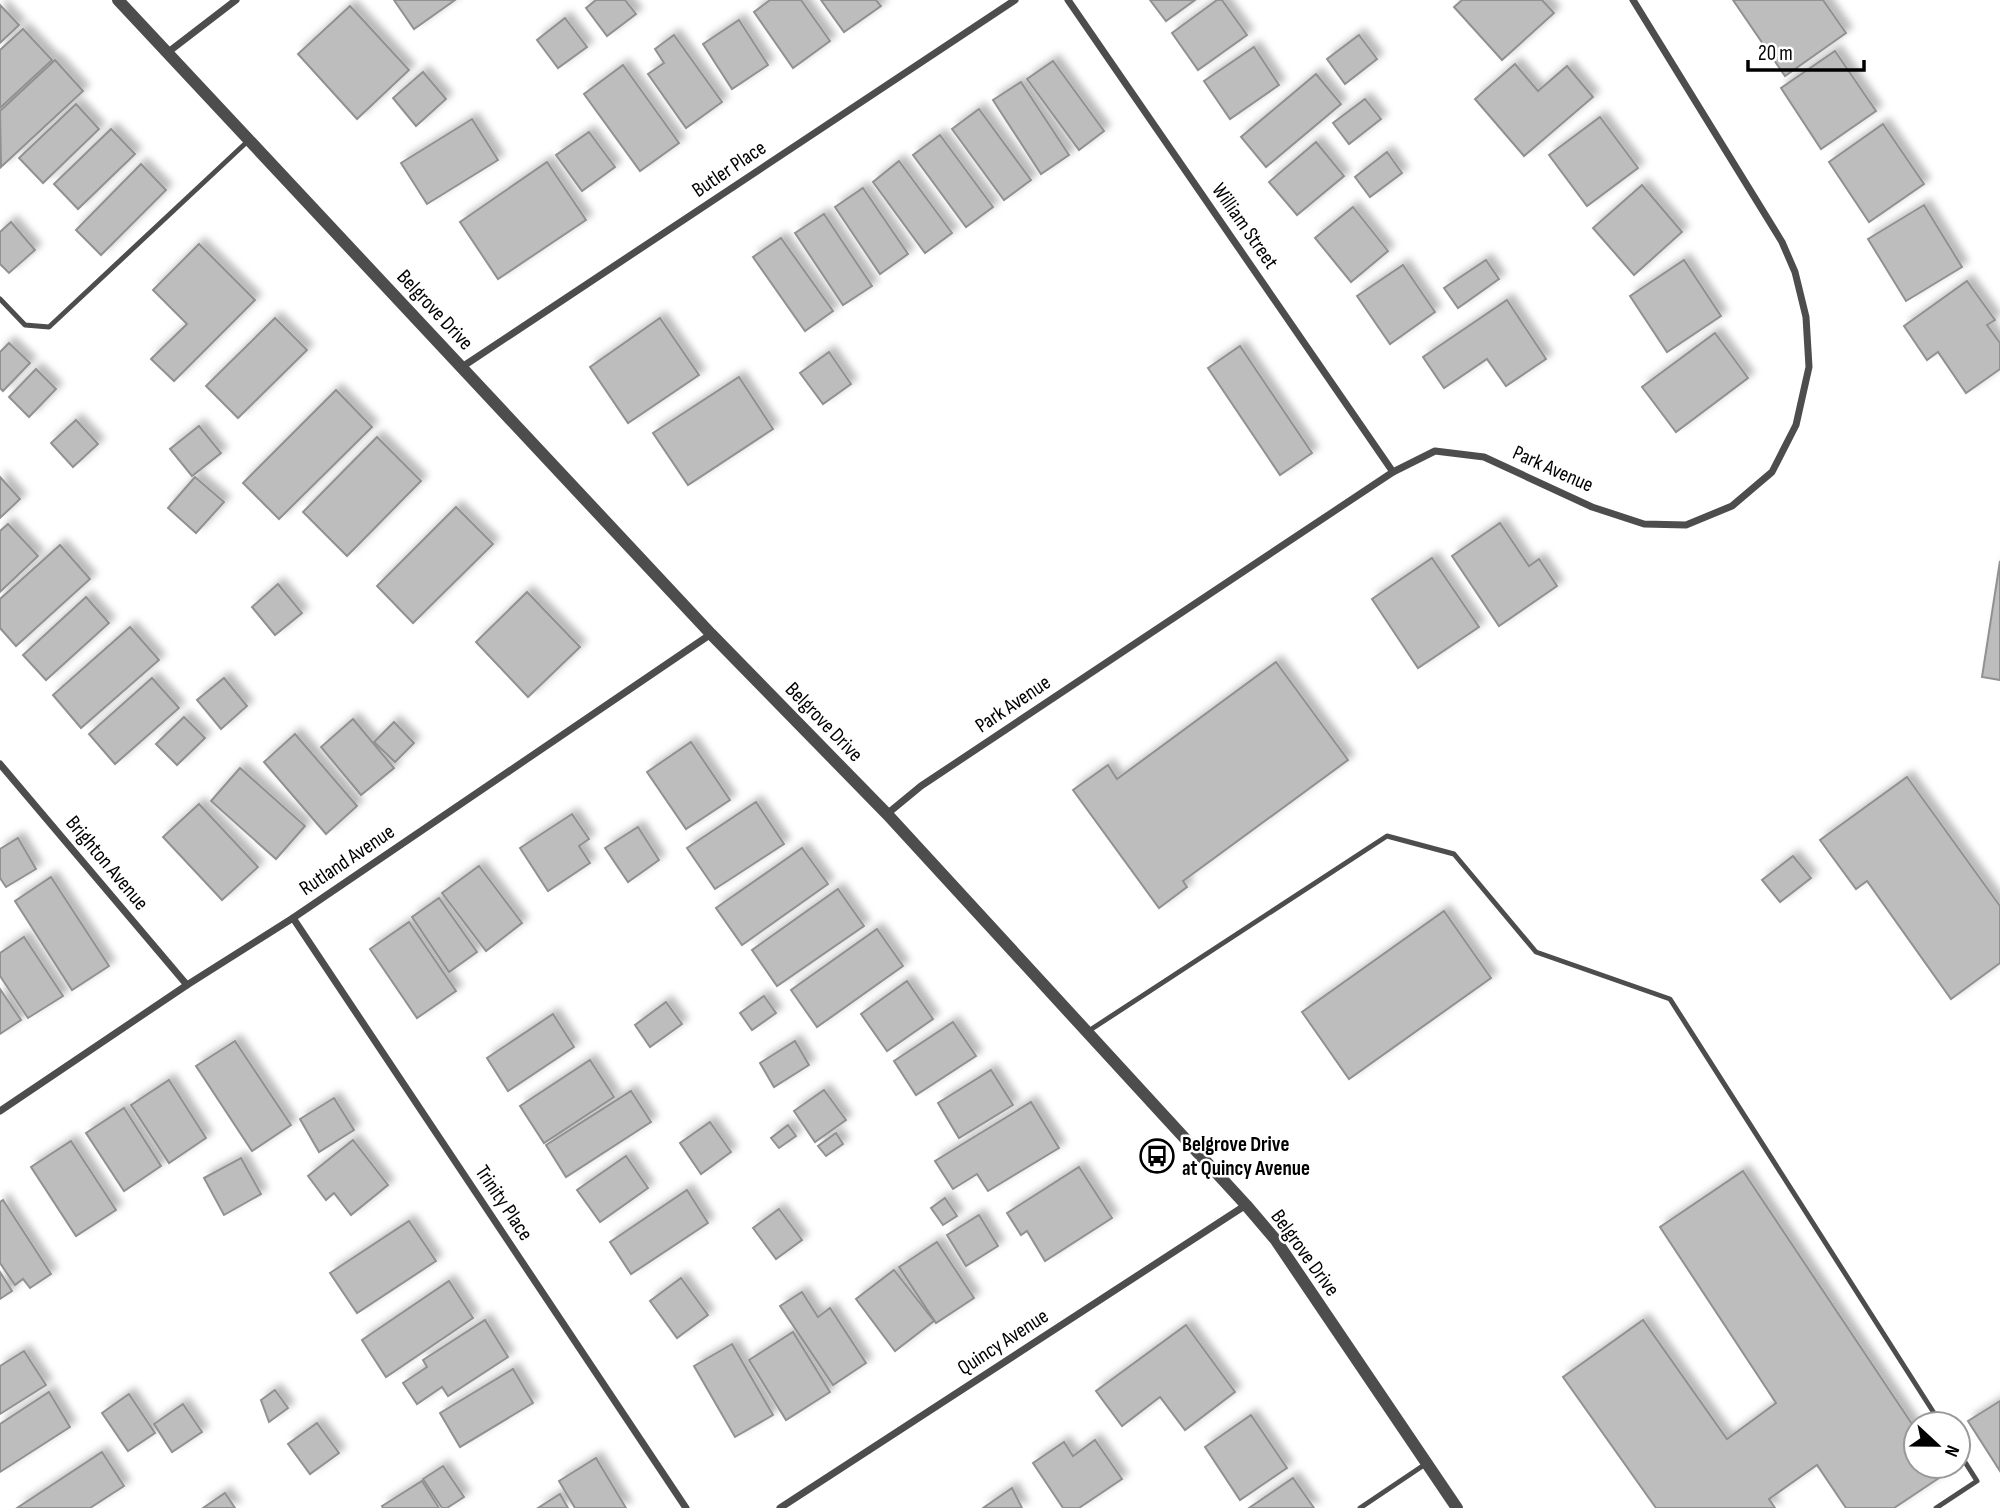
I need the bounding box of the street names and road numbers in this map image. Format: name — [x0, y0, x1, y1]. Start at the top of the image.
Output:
street label: Butler Place — [687, 135, 771, 203]
street label: William Street — [1206, 178, 1284, 274]
street label: Belgrove Drive — [392, 265, 478, 355]
street label: Park Avenue — [1509, 440, 1597, 498]
street label: Park Avenue — [971, 670, 1055, 738]
street label: Belgrove Drive — [780, 677, 868, 767]
street label: Brighton Avenue — [60, 811, 154, 915]
street label: Rutland Avenue — [295, 819, 399, 901]
street label: Trinity Place — [470, 1161, 538, 1245]
street label: Belgrove Drive — [1265, 1205, 1345, 1301]
street label: Quincy Avenue — [953, 1303, 1053, 1381]

